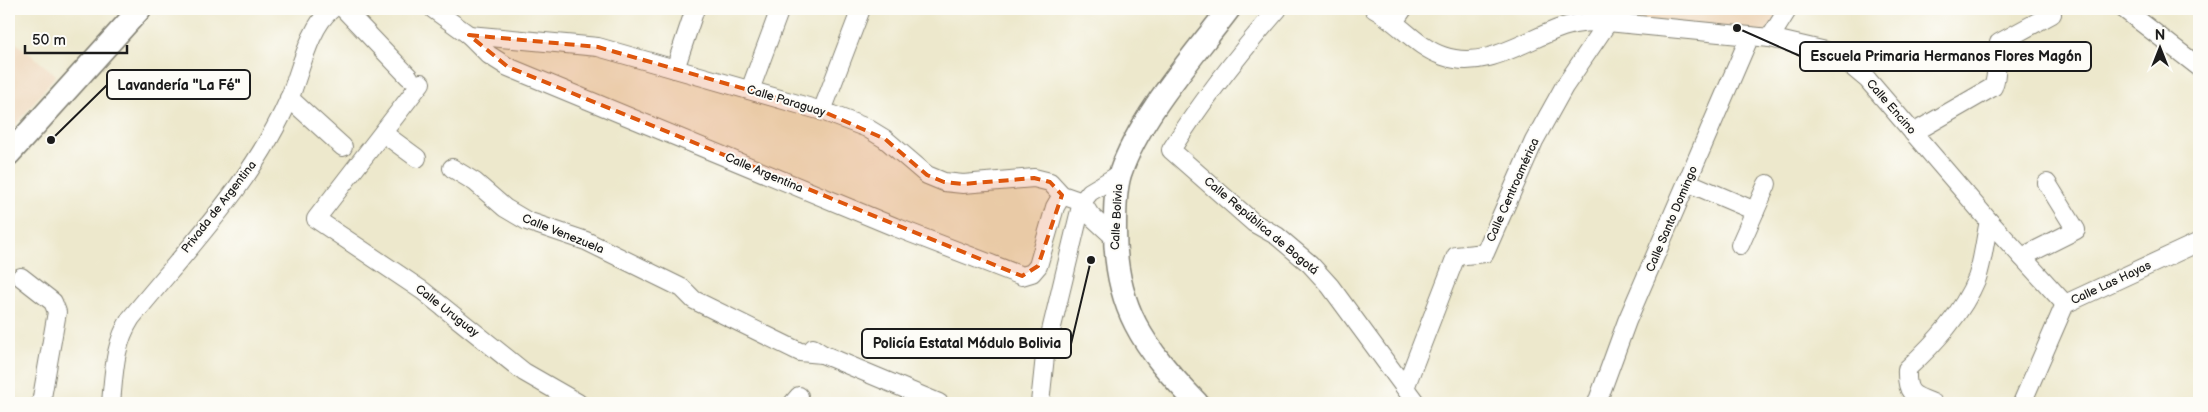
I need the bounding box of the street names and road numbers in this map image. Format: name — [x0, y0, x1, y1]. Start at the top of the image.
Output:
street label: Calle Encino — [1863, 76, 1919, 138]
street label: Calle Paraguay — [745, 82, 828, 120]
street label: Calle Centroamérica — [1483, 136, 1543, 244]
street label: Calle Argentina — [723, 150, 805, 196]
street label: Privada de Argentina — [178, 158, 260, 256]
street label: Calle Santo Domingo — [1643, 164, 1701, 274]
street label: Calle República de Bogotá — [1201, 174, 1321, 278]
street label: Calle Bolivia — [1108, 183, 1126, 251]
street label: Calle Venezuela — [520, 211, 606, 257]
street label: Calle Las Hayas — [2068, 258, 2154, 308]
street label: Calle Uruguay — [412, 282, 482, 341]

